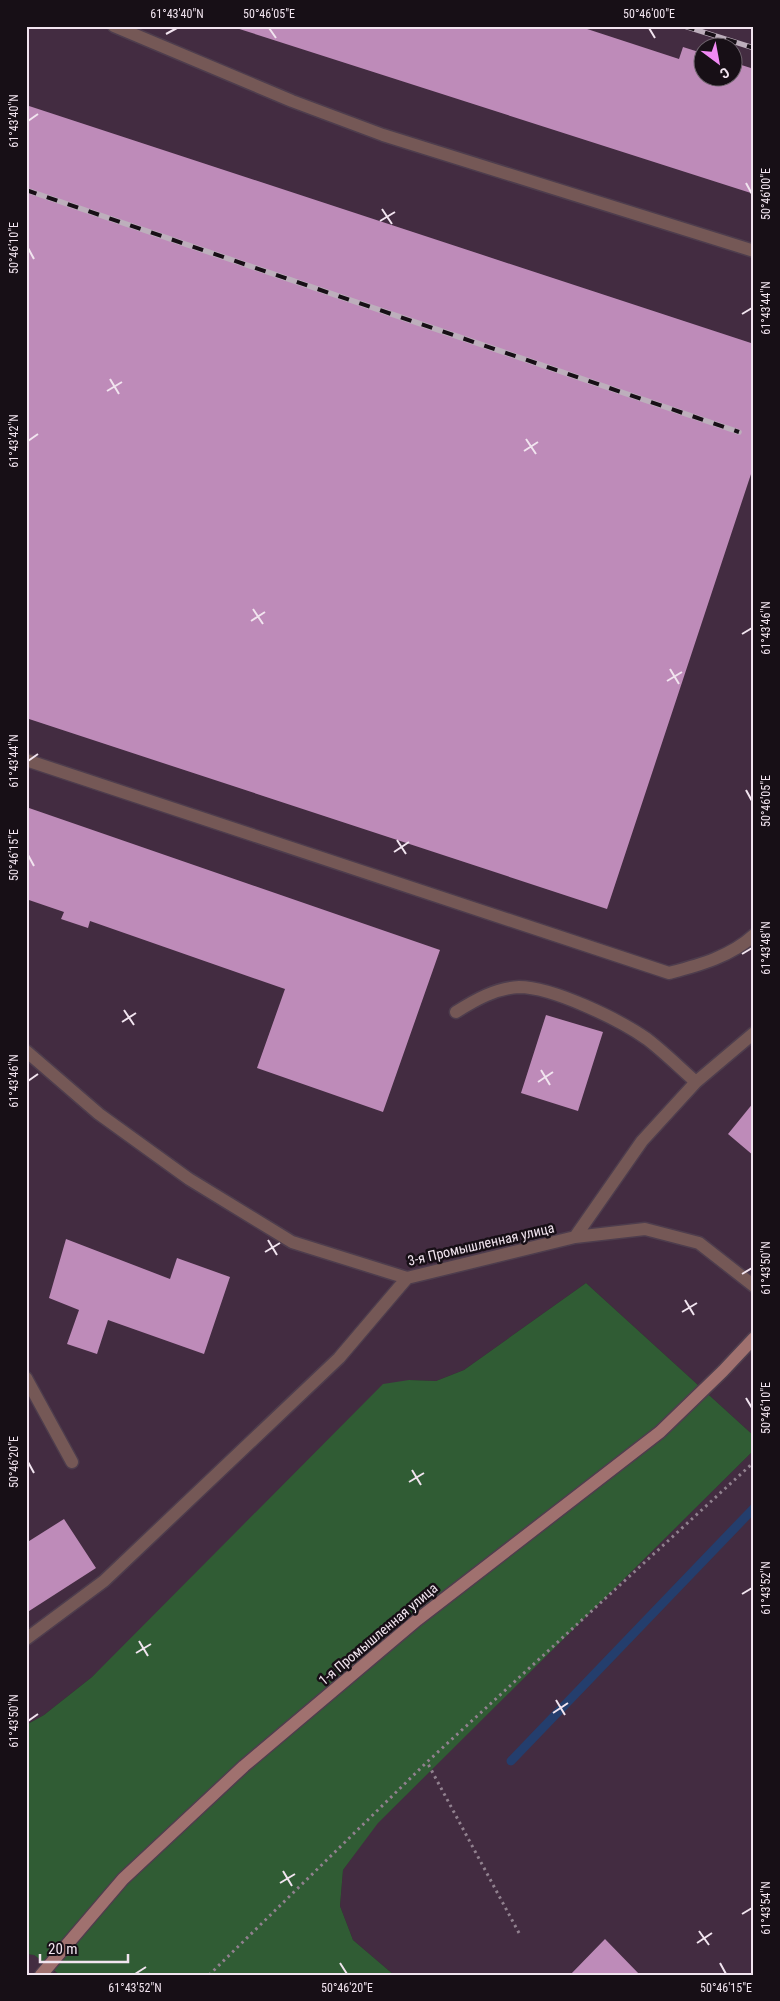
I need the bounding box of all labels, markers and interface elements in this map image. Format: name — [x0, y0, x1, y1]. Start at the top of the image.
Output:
text: 61°43'40"N — [150, 7, 204, 21]
text: 50°46'05"E — [243, 7, 295, 21]
text: 50°46'00"E — [623, 7, 675, 21]
north arrow — [692, 38, 742, 88]
text: С — [717, 64, 733, 82]
text: 61°43'40"N — [7, 94, 21, 148]
text: 50°46'00"E — [759, 168, 773, 220]
text: 50°46'10"E — [7, 222, 21, 274]
text: 61°43'44"N — [759, 281, 773, 335]
text: 61°43'42"N — [7, 414, 21, 468]
text: 61°43'46"N — [759, 601, 773, 655]
text: 61°43'44"N — [7, 734, 21, 788]
text: 50°46'05"E — [759, 775, 773, 827]
text: 50°46'15"E — [7, 829, 21, 881]
text: 61°43'48"N — [759, 921, 773, 975]
text: 61°43'46"N — [7, 1054, 21, 1108]
street label: 3-я Промышленная улица — [406, 1219, 556, 1269]
text: 61°43'50"N — [759, 1241, 773, 1295]
text: 50°46'10"E — [759, 1382, 773, 1434]
text: 50°46'20"E — [7, 1436, 21, 1488]
text: 61°43'52"N — [759, 1561, 773, 1615]
street label: 1-я Промышленная улица — [315, 1580, 441, 1688]
text: 61°43'50"N — [7, 1694, 21, 1748]
text: 61°43'54"N — [759, 1881, 773, 1935]
scale bar — [40, 1931, 128, 1963]
text: 20 m — [48, 1940, 78, 1958]
text: 61°43'52"N — [108, 1981, 162, 1995]
text: 50°46'20"E — [321, 1981, 373, 1995]
text: 50°46'15"E — [700, 1981, 752, 1995]

